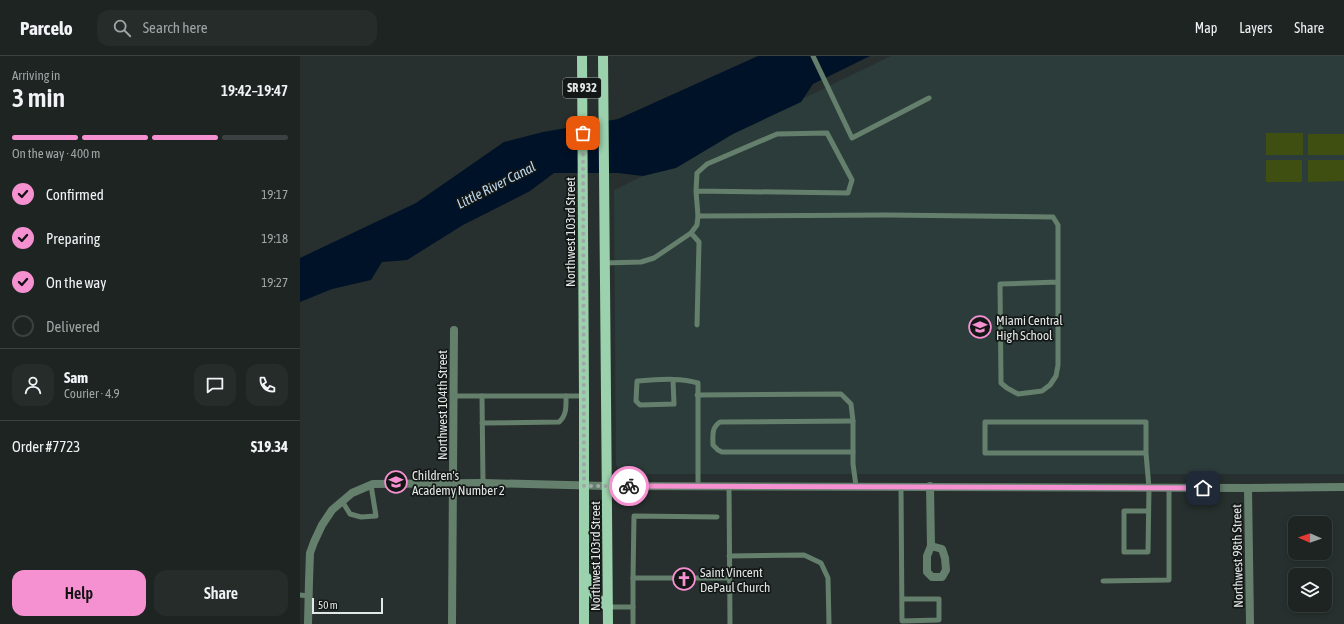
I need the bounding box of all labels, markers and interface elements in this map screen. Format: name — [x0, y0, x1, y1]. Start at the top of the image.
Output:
search box — [97, 10, 377, 46]
text: Parcelo — [20, 17, 73, 39]
icon: search — [111, 17, 133, 39]
text: Search here — [143, 19, 208, 36]
text: Map — [1195, 20, 1217, 36]
text: Layers — [1239, 20, 1272, 36]
text: Share — [1294, 20, 1324, 36]
text: Arriving in — [12, 68, 60, 83]
road number: SR 932 — [563, 78, 601, 98]
text: 19:42–19:47 — [221, 82, 288, 99]
text: 3 min — [12, 83, 65, 113]
pin — [566, 116, 600, 150]
icon: bag — [572, 122, 594, 144]
text: On the way · 400 m — [12, 146, 100, 161]
water label: Little River Canal — [454, 158, 538, 212]
street label: Northwest 103rd Street — [563, 177, 578, 287]
icon: check — [12, 183, 34, 205]
text: Confirmed — [46, 186, 104, 203]
text: 19:17 — [261, 187, 288, 202]
icon: check — [12, 227, 34, 249]
text: Preparing — [46, 230, 100, 247]
text: 19:18 — [261, 231, 288, 246]
icon: check — [12, 271, 34, 293]
text: On the way — [46, 274, 107, 291]
text: 19:27 — [261, 275, 288, 290]
place label: Miami Central High School — [996, 313, 1063, 343]
school or university icon: Miami Central High School — [967, 314, 993, 340]
text: Delivered — [46, 318, 100, 335]
street label: Northwest 104th Street — [435, 350, 450, 460]
button: person — [12, 364, 54, 406]
button: chat — [194, 364, 236, 406]
button: phone — [246, 364, 288, 406]
text: Sam — [64, 369, 88, 386]
text: Courier · 4.9 — [64, 386, 120, 401]
text: Order #7723 — [12, 438, 80, 455]
text: $19.34 — [251, 438, 288, 455]
courier — [609, 466, 649, 506]
place label: Children's Academy Number 2 — [412, 468, 505, 498]
school or university icon: Children's Academy Number 2 — [383, 469, 409, 495]
pin — [1186, 471, 1220, 505]
icon: bike — [618, 475, 640, 497]
icon: home — [1192, 477, 1214, 499]
street label: Northwest 103rd Street — [588, 501, 603, 611]
street label: Northwest 98th Street — [1229, 504, 1246, 608]
north arrow — [1288, 516, 1332, 560]
map controls — [1288, 516, 1332, 612]
place label: Saint Vincent DePaul Church — [700, 565, 770, 595]
church icon: Saint Vincent DePaul Church — [671, 566, 697, 592]
button: layers — [1288, 568, 1332, 612]
button: Help — [12, 570, 146, 616]
button: Share — [154, 570, 288, 616]
scale bar — [312, 596, 383, 615]
text: 50 m — [318, 599, 338, 611]

